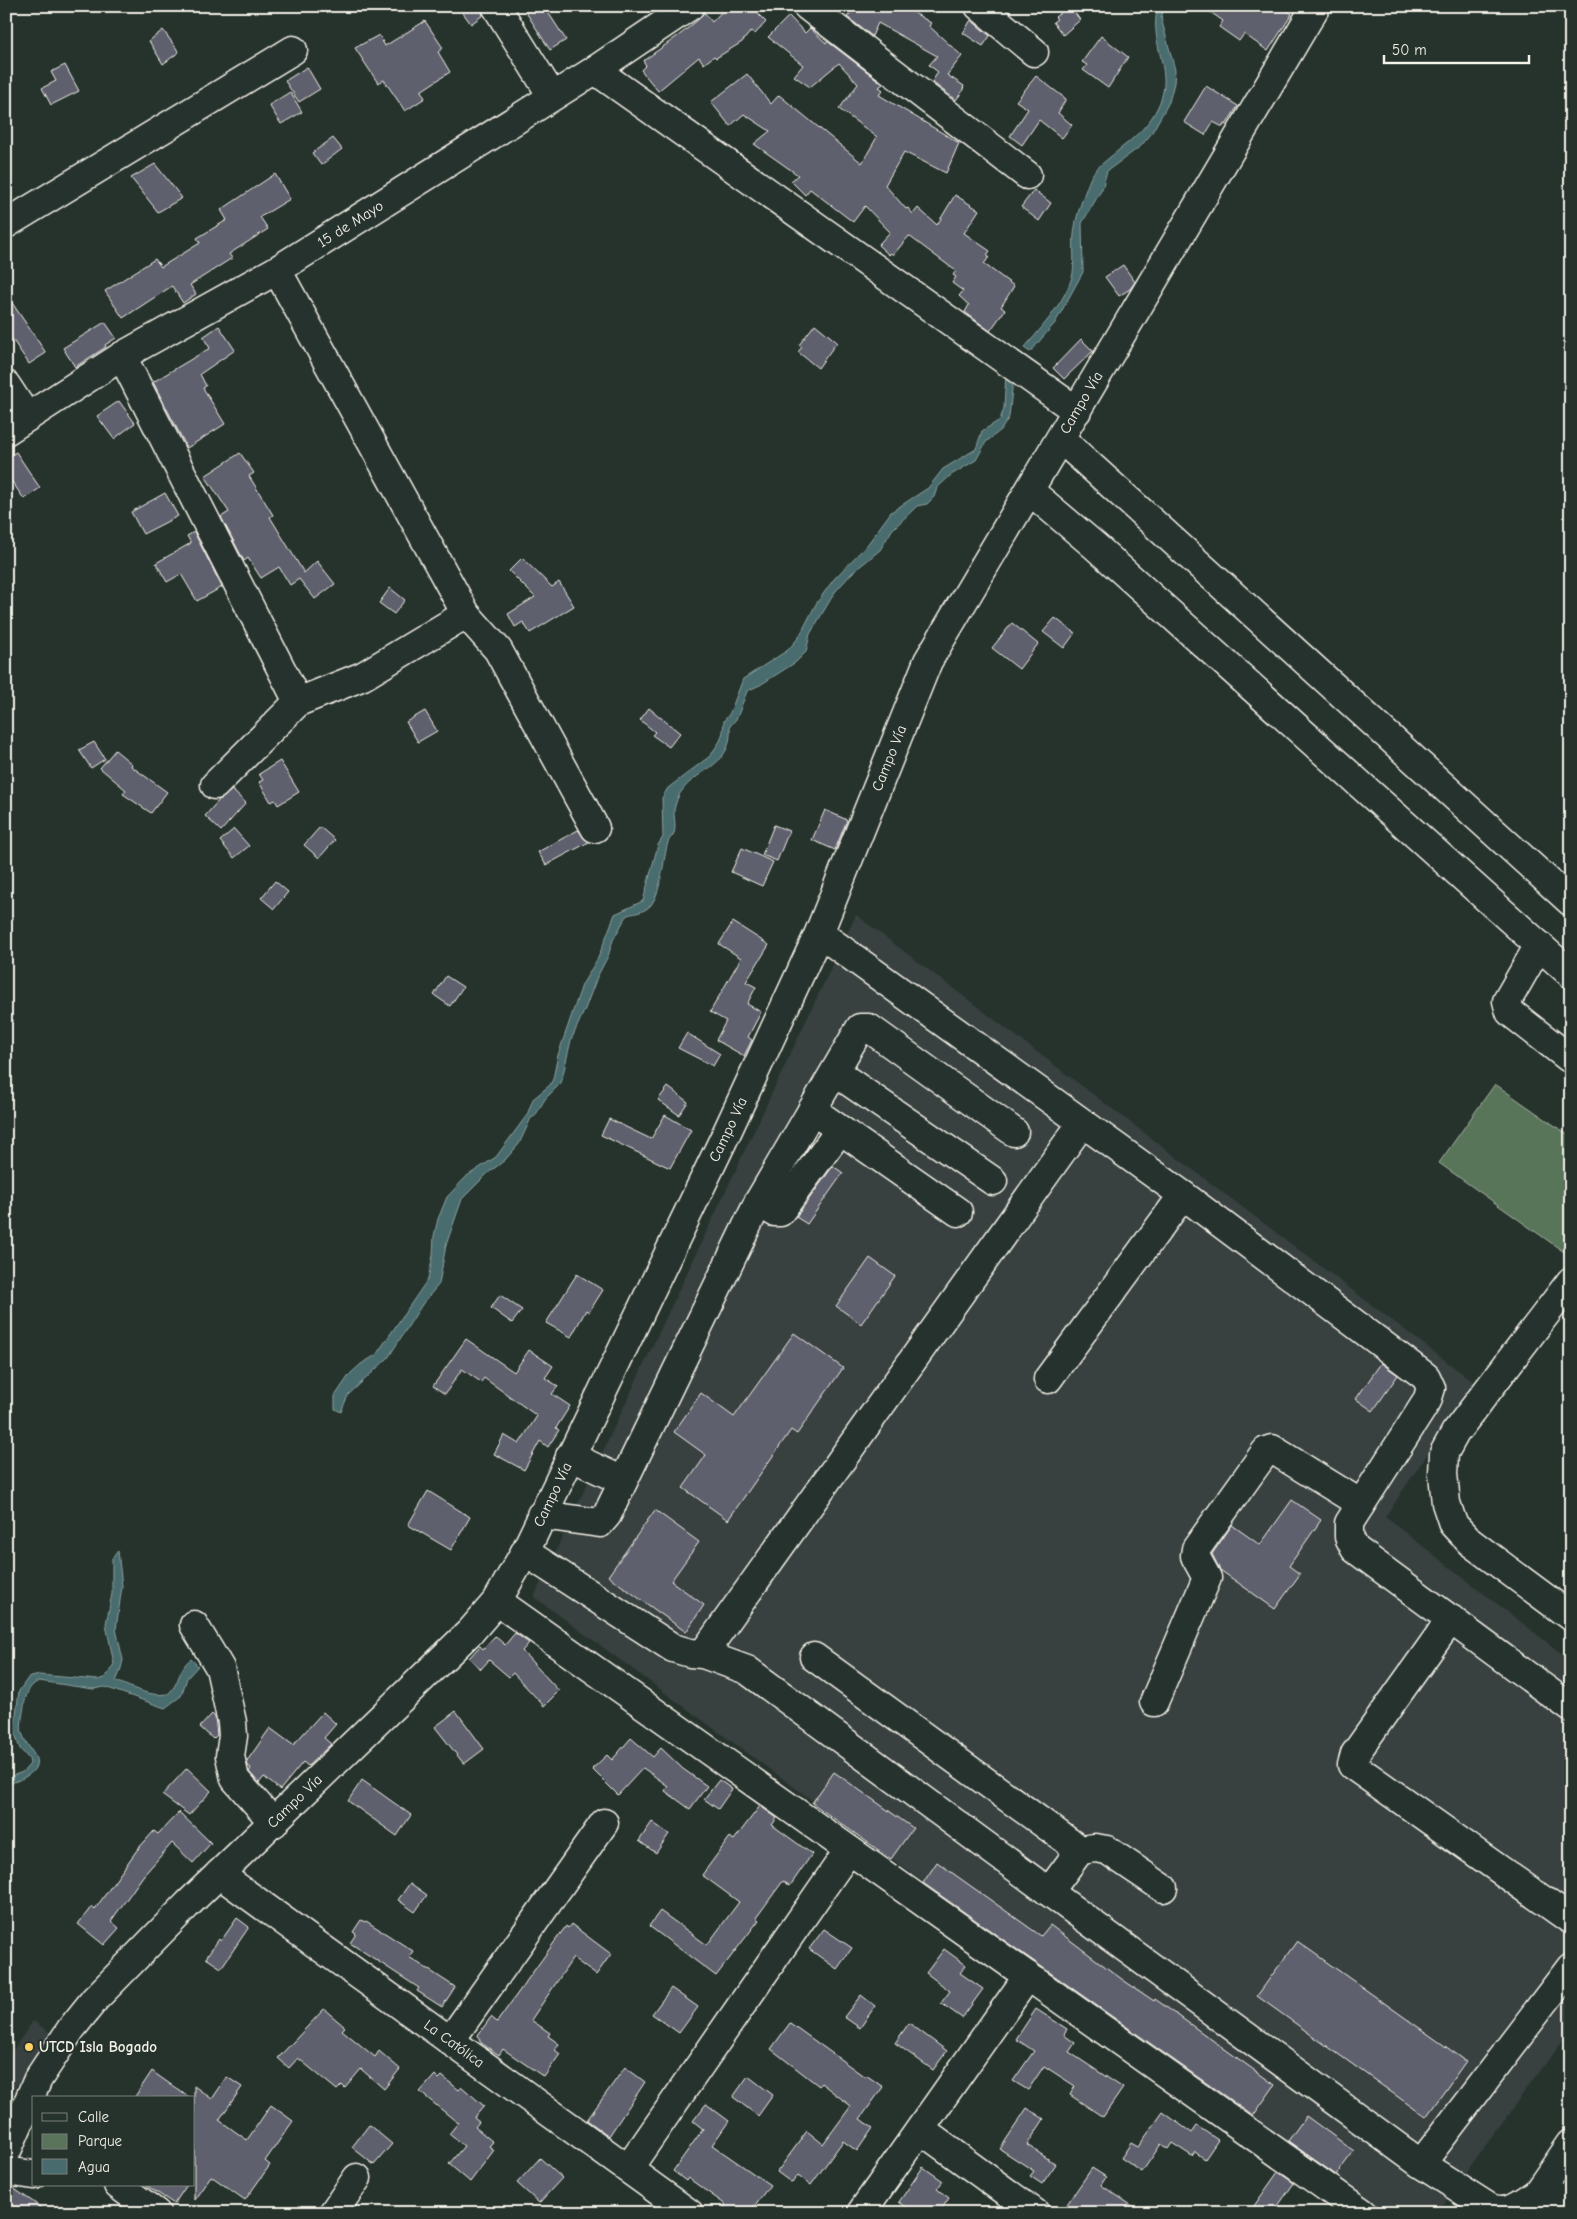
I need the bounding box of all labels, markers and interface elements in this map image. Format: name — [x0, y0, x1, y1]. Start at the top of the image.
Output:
scale bar — [1384, 32, 1530, 64]
text: 50 m — [1392, 41, 1427, 59]
street label: 15 de Mayo — [314, 196, 387, 251]
street label: Campo Vía — [1056, 368, 1107, 437]
street label: Campo Vía — [868, 722, 910, 794]
street label: Campo Vía — [705, 1094, 751, 1165]
street label: Campo Vía — [529, 1459, 576, 1530]
street label: Campo Vía — [263, 1771, 326, 1832]
street label: La Católica — [420, 2016, 488, 2072]
place label: UTCD Isla Bogado — [39, 2038, 157, 2056]
marker: UTCD Isla Bogado — [23, 2041, 35, 2053]
legend — [32, 2096, 195, 2186]
text: Calle — [78, 2108, 110, 2126]
text: Parque — [78, 2132, 123, 2150]
text: Agua — [78, 2158, 110, 2176]

